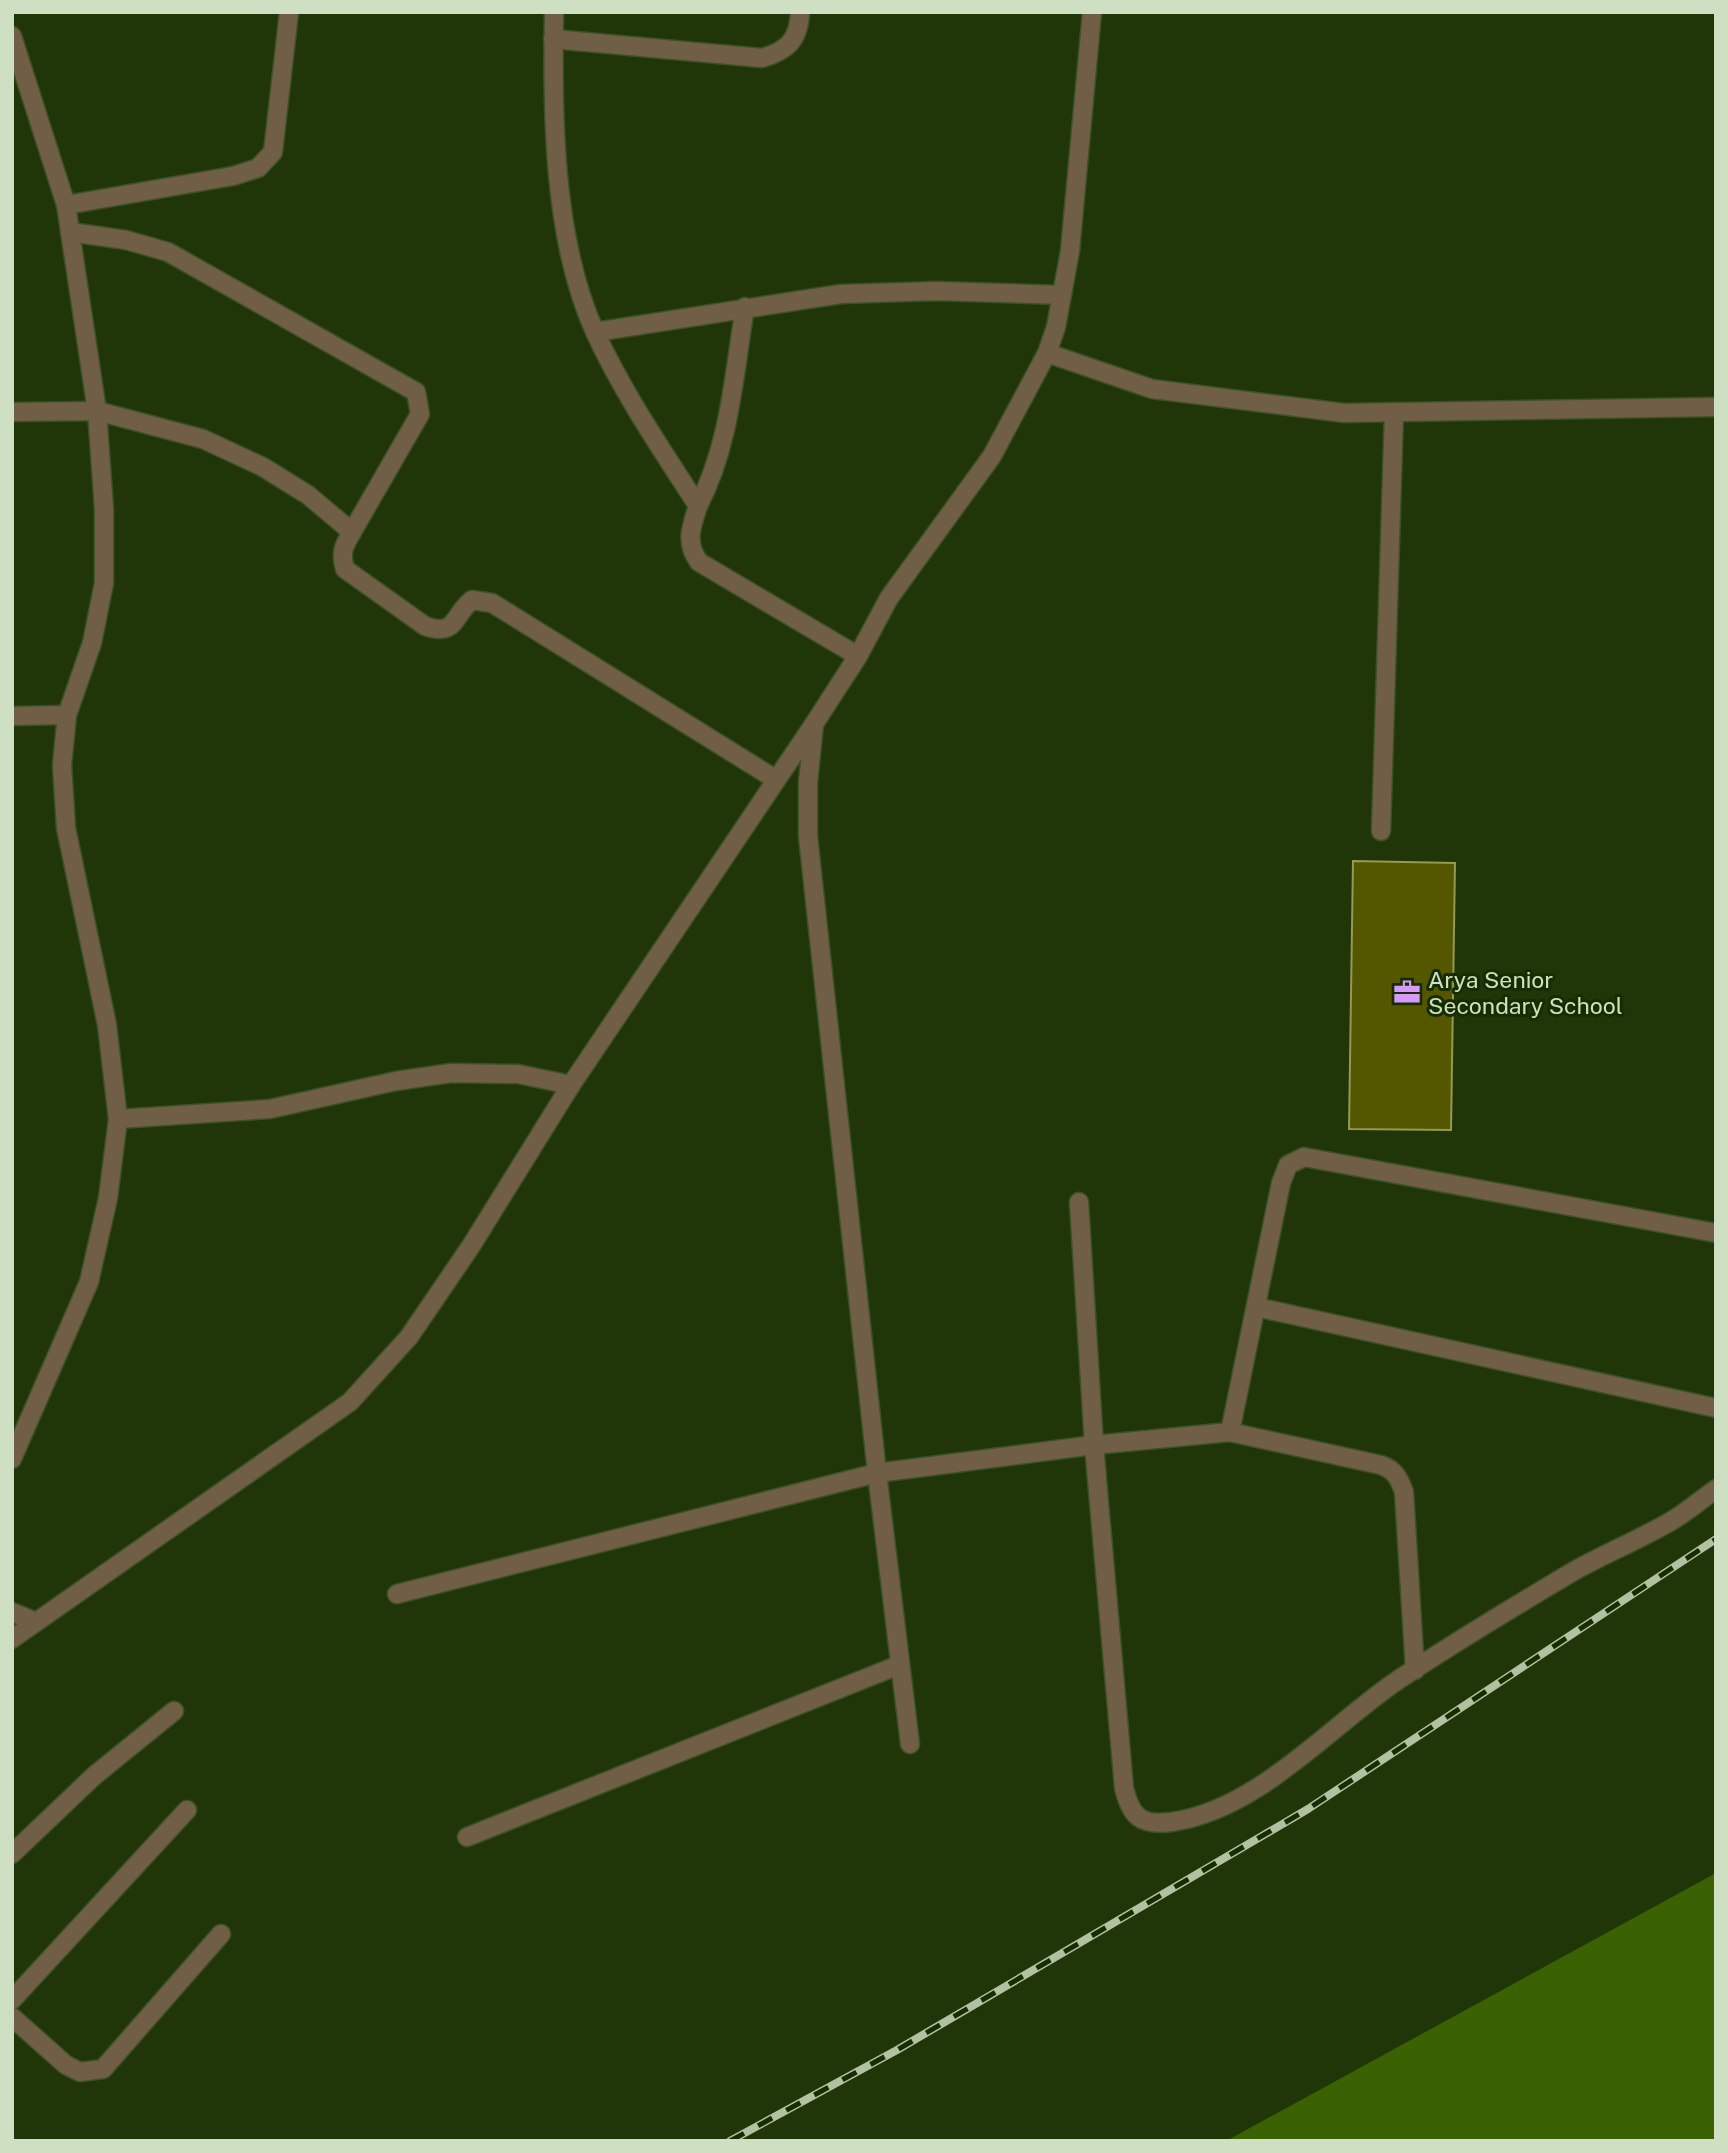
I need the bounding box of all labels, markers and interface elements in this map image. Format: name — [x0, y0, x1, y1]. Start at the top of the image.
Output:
place label: Arya Senior Secondary School — [1428, 966, 1623, 1019]
office icon: Arya Senior Secondary School — [1392, 977, 1422, 1007]

